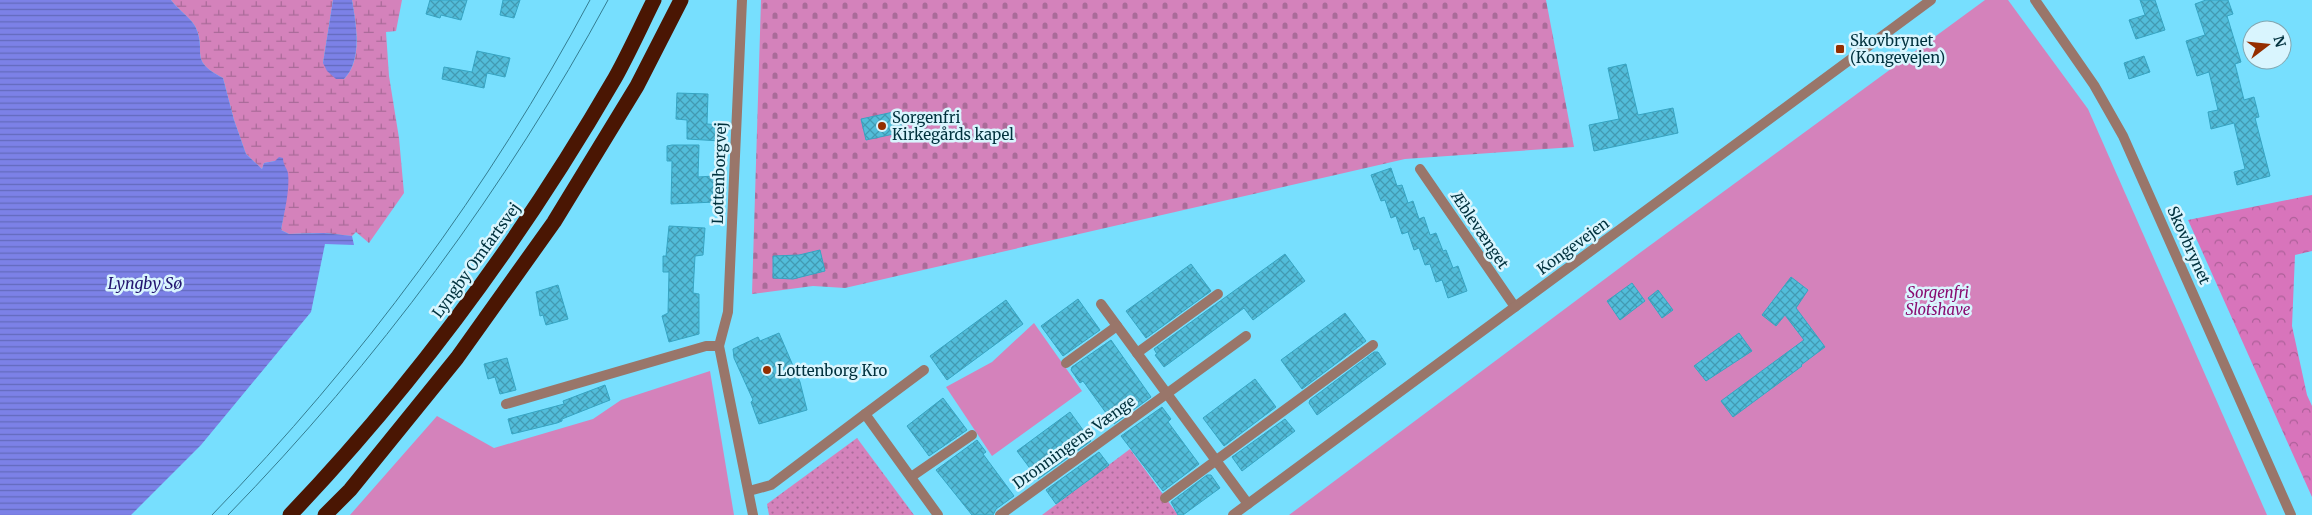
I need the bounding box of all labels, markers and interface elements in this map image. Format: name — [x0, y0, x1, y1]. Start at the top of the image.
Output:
north arrow — [2242, 20, 2292, 70]
place label: Skovbrynet (Kongevejen) — [1850, 31, 1945, 67]
text: N — [2269, 34, 2290, 49]
marker: Skovbrynet (Kongevejen) — [1834, 43, 1846, 55]
place label: Sorgenfri Kirkegårds kapel — [892, 108, 1014, 144]
marker: Sorgenfri Kirkegårds kapel — [876, 120, 888, 132]
street label: Lottenborgvej — [708, 122, 730, 224]
street label: Æblevænget — [1447, 187, 1513, 272]
street label: Lyngby Omfartsvej — [428, 199, 524, 321]
street label: Skovbrynet — [2163, 203, 2215, 287]
street label: Kongevejen — [1533, 213, 1613, 278]
water label: Lyngby Sø — [108, 273, 182, 293]
park label: Sorgenfri Slotshave — [1905, 283, 1971, 319]
place label: Lottenborg Kro — [777, 361, 887, 380]
marker: Lottenborg Kro — [761, 364, 773, 376]
street label: Dronningens Vænge — [1009, 391, 1139, 493]

